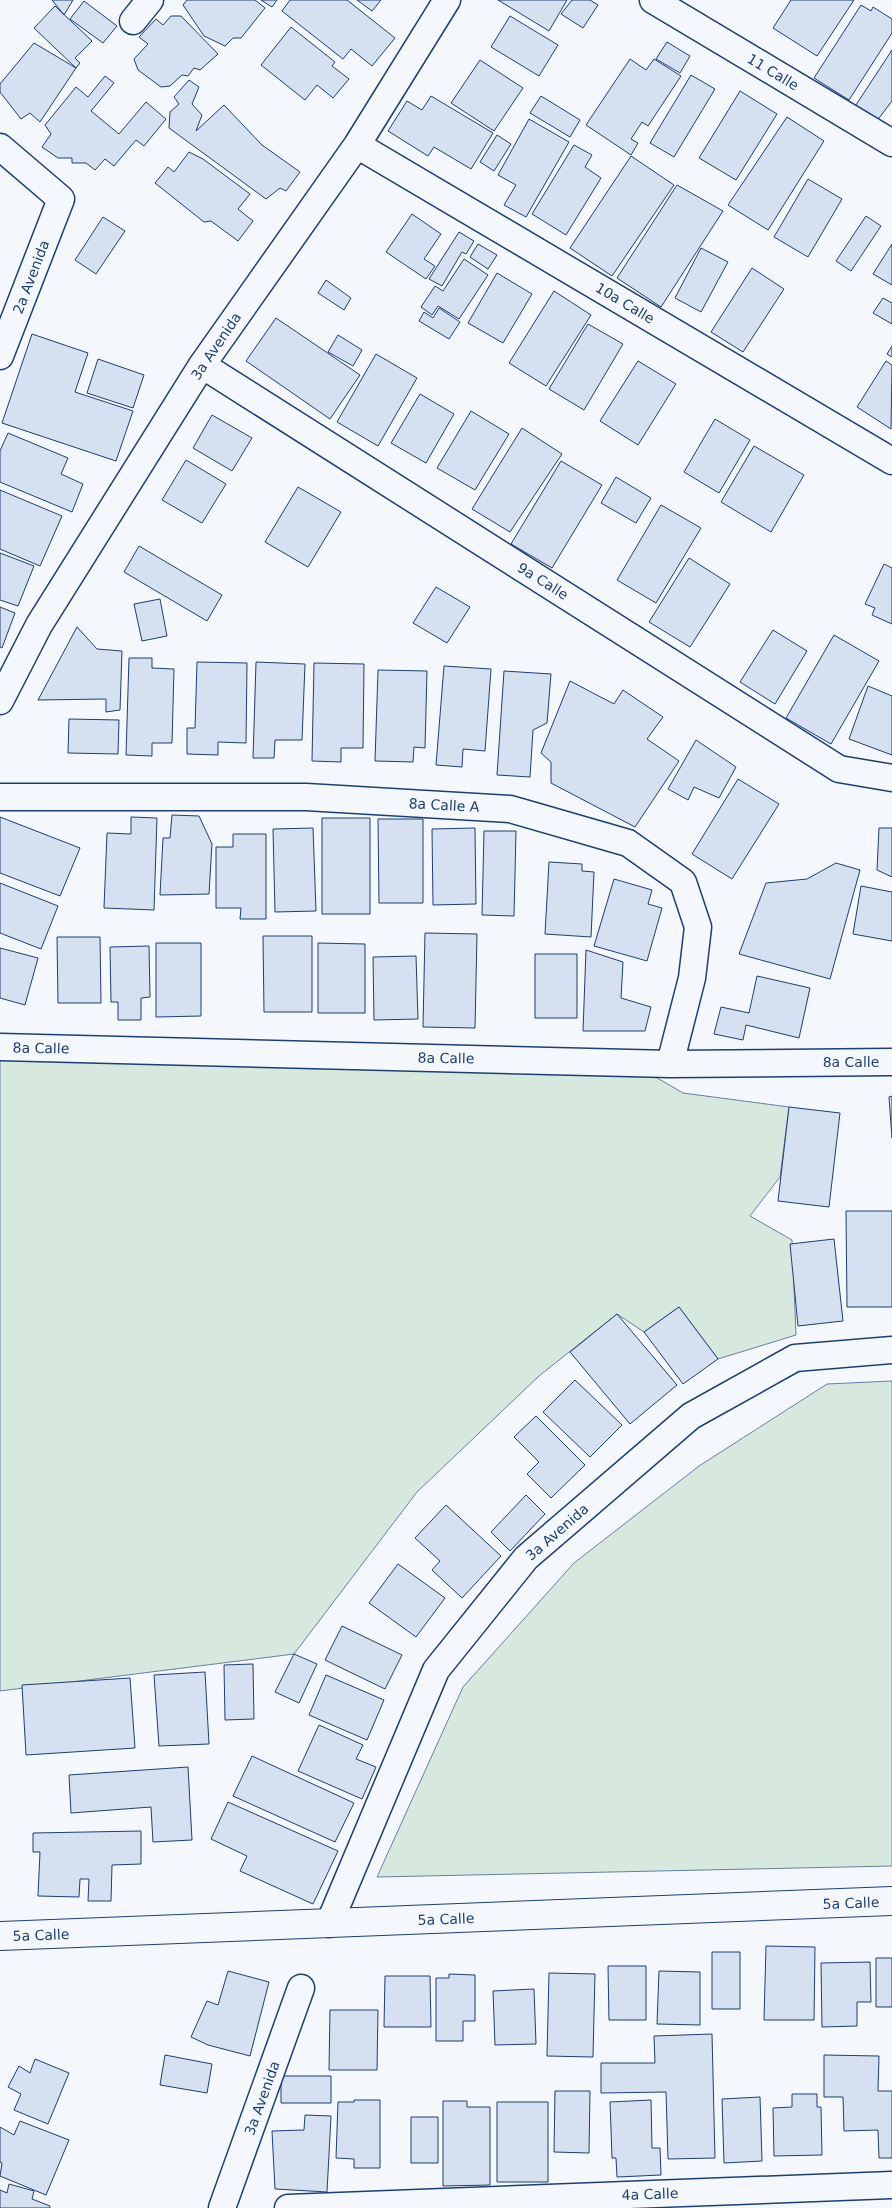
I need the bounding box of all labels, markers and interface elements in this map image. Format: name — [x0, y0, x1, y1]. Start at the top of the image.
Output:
street label: 11 Calle — [744, 50, 802, 94]
street label: 2a Avenida — [10, 238, 52, 316]
street label: 10a Calle — [593, 279, 657, 327]
street label: 3a Avenida — [188, 309, 244, 383]
street label: 9a Calle — [515, 559, 571, 603]
street label: 8a Calle A — [408, 795, 480, 815]
street label: 8a Calle — [13, 1040, 69, 1056]
street label: 8a Calle — [418, 1050, 474, 1066]
street label: 8a Calle — [823, 1054, 879, 1070]
street label: 3a Avenida — [522, 1500, 592, 1564]
street label: 5a Calle — [822, 1894, 880, 1912]
street label: 5a Calle — [417, 1910, 475, 1928]
street label: 5a Calle — [12, 1926, 70, 1944]
street label: 3a Avenida — [241, 2059, 283, 2137]
street label: 4a Calle — [621, 2185, 679, 2203]

